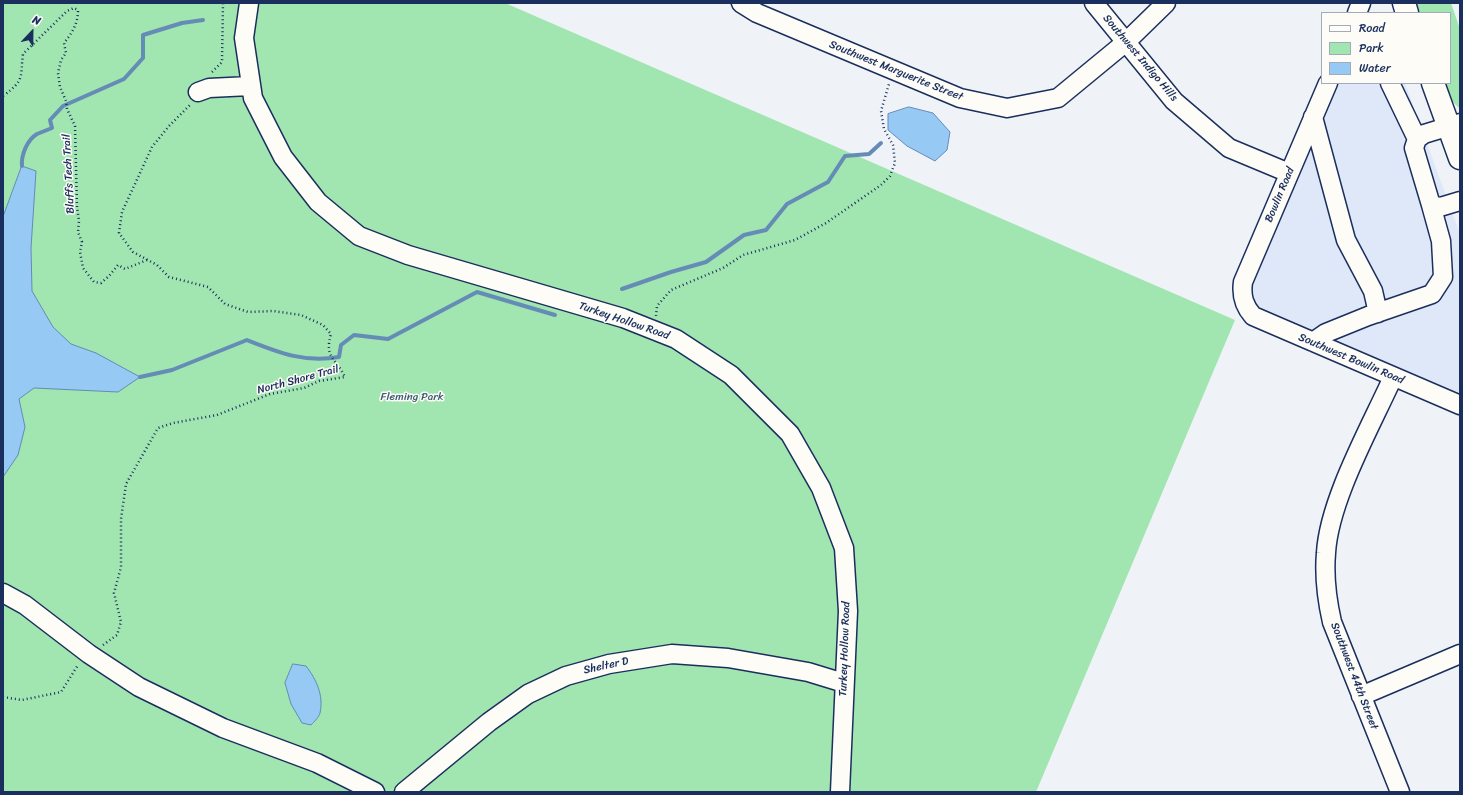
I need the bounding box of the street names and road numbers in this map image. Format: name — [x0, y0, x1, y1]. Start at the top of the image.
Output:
street label: Southwest Indigo Hills — [1100, 12, 1180, 104]
street label: Southwest Marguerite Street — [827, 38, 965, 104]
street label: Bluffs Tech Trail — [60, 134, 78, 214]
street label: Bowlin Road — [1262, 165, 1298, 225]
street label: Turkey Hollow Road — [577, 299, 671, 343]
street label: Southwest Bowlin Road — [1296, 331, 1406, 387]
street label: North Shore Trail — [256, 363, 340, 397]
street label: Turkey Hollow Road — [837, 601, 853, 697]
street label: Southwest 44th Street — [1327, 621, 1381, 731]
street label: Shelter D — [582, 655, 630, 677]

